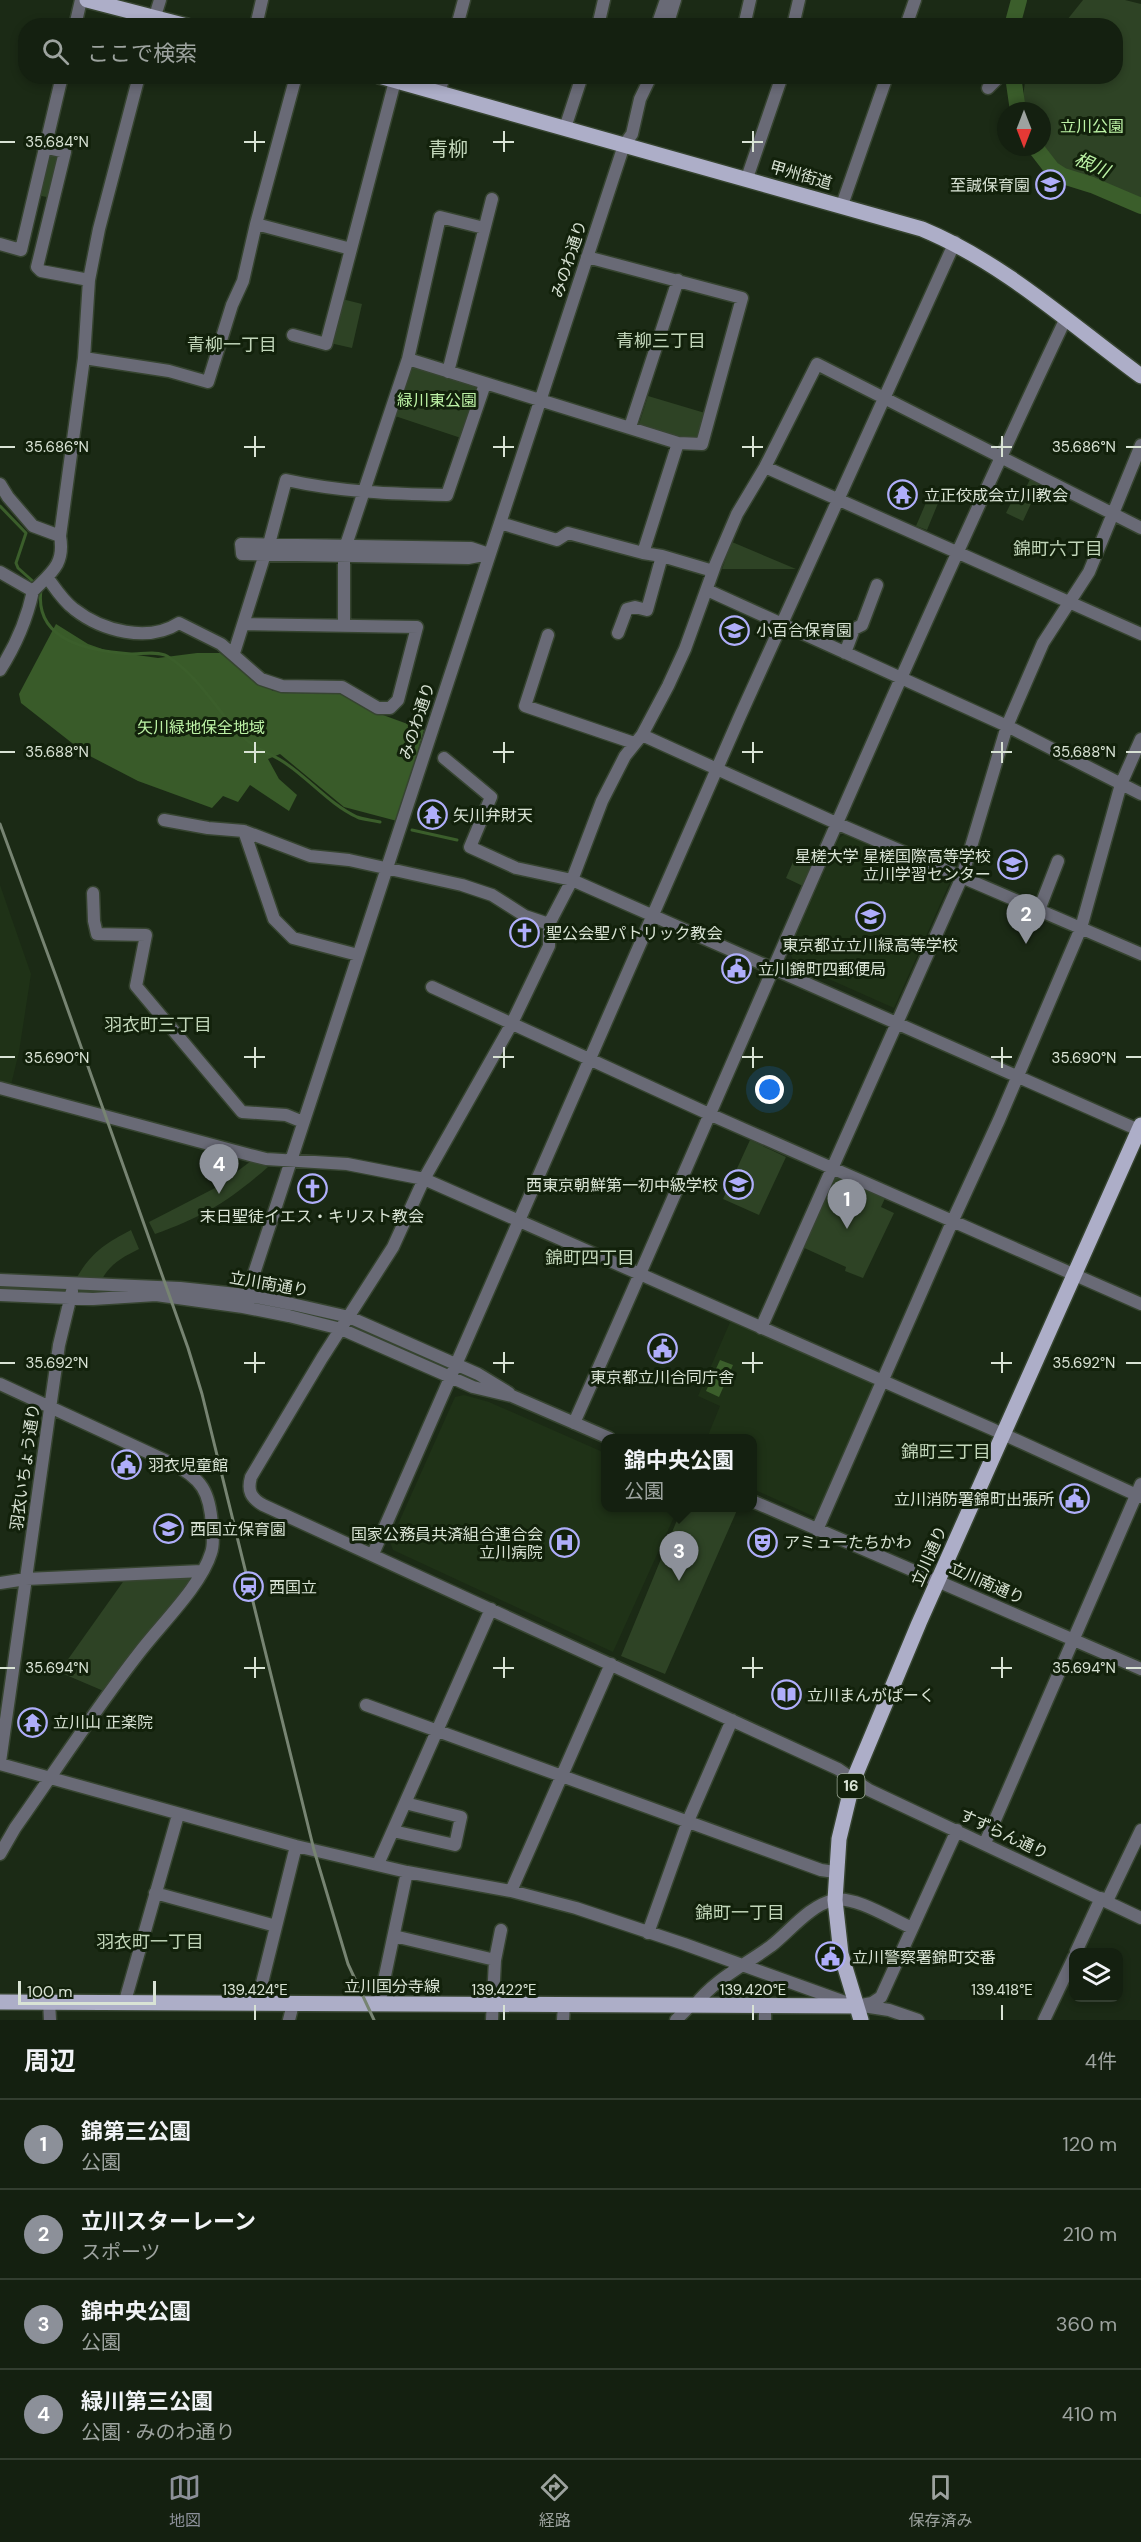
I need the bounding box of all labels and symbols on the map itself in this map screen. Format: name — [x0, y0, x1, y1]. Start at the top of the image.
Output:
north arrow — [997, 102, 1051, 156]
park label: 立川公園 — [1060, 116, 1124, 137]
text: 35.684°N — [25, 132, 89, 152]
district label: 青柳 — [428, 136, 468, 162]
water label: 根川 — [1071, 147, 1115, 184]
street label: 甲州街道 — [767, 156, 835, 194]
school or university icon: 至誠保育園 — [1035, 169, 1067, 201]
place label: 至誠保育園 — [950, 175, 1030, 196]
street label: みのわ通り — [547, 218, 591, 300]
district label: 青柳三丁目 — [616, 329, 706, 353]
district label: 青柳一丁目 — [187, 333, 277, 357]
park label: 緑川東公園 — [397, 390, 477, 411]
text: 35.686°N — [25, 437, 89, 457]
text: 35.686°N — [1052, 437, 1116, 457]
temple icon: 立正佼成会立川教会 — [887, 479, 919, 511]
place label: 立正佼成会立川教会 — [924, 485, 1068, 506]
district label: 錦町六丁目 — [1013, 537, 1103, 561]
school or university icon: 小百合保育園 — [719, 614, 751, 646]
place label: 小百合保育園 — [756, 620, 852, 641]
street label: みのわ通り — [395, 680, 439, 762]
park label: 矢川緑地保全地域 — [137, 717, 265, 738]
text: 35.688°N — [25, 742, 89, 762]
text: 35.688°N — [1052, 742, 1116, 762]
temple icon: 矢川弁財天 — [416, 799, 448, 831]
place label: 矢川弁財天 — [453, 805, 533, 826]
place label: 星槎大学 星槎国際高等学校 立川学習センター — [795, 846, 991, 885]
school or university icon: 星槎大学 星槎国際高等学校 立川学習センター — [996, 849, 1028, 881]
pin: 2 — [1006, 894, 1046, 944]
school or university icon: 東京都立立川緑高等学校 — [854, 901, 886, 933]
church icon: 聖公会聖パトリック教会 — [509, 917, 541, 949]
place label: 聖公会聖パトリック教会 — [546, 923, 722, 944]
place label: 東京都立立川緑高等学校 — [782, 935, 958, 956]
public building icon: 立川錦町四郵便局 — [721, 953, 753, 985]
place label: 立川錦町四郵便局 — [758, 959, 886, 980]
district label: 羽衣町三丁目 — [104, 1013, 212, 1037]
text: 35.690°N — [25, 1048, 89, 1068]
text: 35.690°N — [1052, 1048, 1116, 1068]
your location — [755, 1075, 784, 1104]
pin: 4 — [200, 1144, 238, 1194]
school or university icon: 西東京朝鮮第一初中級学校 — [723, 1169, 755, 1201]
church icon: 末日聖徒イエス・キリスト教会 — [296, 1172, 328, 1204]
place label: 西東京朝鮮第一初中級学校 — [526, 1175, 718, 1196]
pin: 1 — [828, 1180, 866, 1229]
place label: 末日聖徒イエス・キリスト教会 — [200, 1206, 424, 1227]
district label: 錦町四丁目 — [545, 1246, 635, 1270]
street label: 立川南通り — [228, 1267, 310, 1301]
public building icon: 東京都立川合同庁舎 — [646, 1333, 678, 1365]
text: 35.692°N — [26, 1353, 88, 1373]
text: 35.692°N — [1053, 1353, 1115, 1373]
place label: 東京都立川合同庁舎 — [590, 1367, 734, 1388]
street label: 羽衣いちょう通り — [6, 1402, 44, 1532]
district label: 錦町三丁目 — [901, 1440, 991, 1464]
public building icon: 羽衣児童館 — [111, 1449, 143, 1481]
place label: 羽衣児童館 — [148, 1455, 228, 1476]
public building icon: 立川消防署錦町出張所 — [1059, 1483, 1091, 1515]
place label: 立川消防署錦町出張所 — [894, 1489, 1054, 1510]
school or university icon: 西国立保育園 — [153, 1513, 185, 1545]
place label: 西国立保育園 — [190, 1519, 286, 1540]
street label: 立川通り — [906, 1522, 952, 1590]
place label: 国家公務員共済組合連合会 立川病院 — [351, 1524, 543, 1563]
theatre icon: アミューたちかわ — [747, 1526, 779, 1558]
hospital icon: 国家公務員共済組合連合会 立川病院 — [548, 1527, 580, 1559]
pin: 3 — [660, 1532, 698, 1581]
place label: アミューたちかわ — [784, 1532, 912, 1553]
street label: 立川南通り — [946, 1557, 1028, 1609]
station icon: 西国立 — [232, 1571, 264, 1603]
place label: 西国立 — [269, 1577, 317, 1598]
text: 35.694°N — [25, 1658, 89, 1678]
text: 35.694°N — [1052, 1658, 1116, 1678]
library icon: 立川まんがぱーく — [770, 1679, 802, 1711]
place label: 立川まんがぱーく — [807, 1685, 935, 1706]
temple icon: 立川山 正楽院 — [16, 1706, 48, 1738]
place label: 立川山 正楽院 — [53, 1712, 153, 1733]
road number: 16 — [838, 1774, 864, 1798]
street label: すずらん通り — [956, 1804, 1052, 1864]
district label: 錦町一丁目 — [695, 1901, 785, 1925]
district label: 羽衣町一丁目 — [96, 1930, 204, 1954]
public building icon: 立川警察署錦町交番 — [815, 1941, 847, 1973]
place label: 立川警察署錦町交番 — [852, 1947, 996, 1968]
street label: 立川国分寺線 — [344, 1976, 440, 1997]
scale bar — [18, 1978, 156, 2006]
text: 139.424°E — [222, 1980, 288, 2000]
text: 139.422°E — [471, 1980, 537, 2000]
text: 139.420°E — [720, 1980, 786, 2000]
text: 139.418°E — [971, 1980, 1033, 2000]

